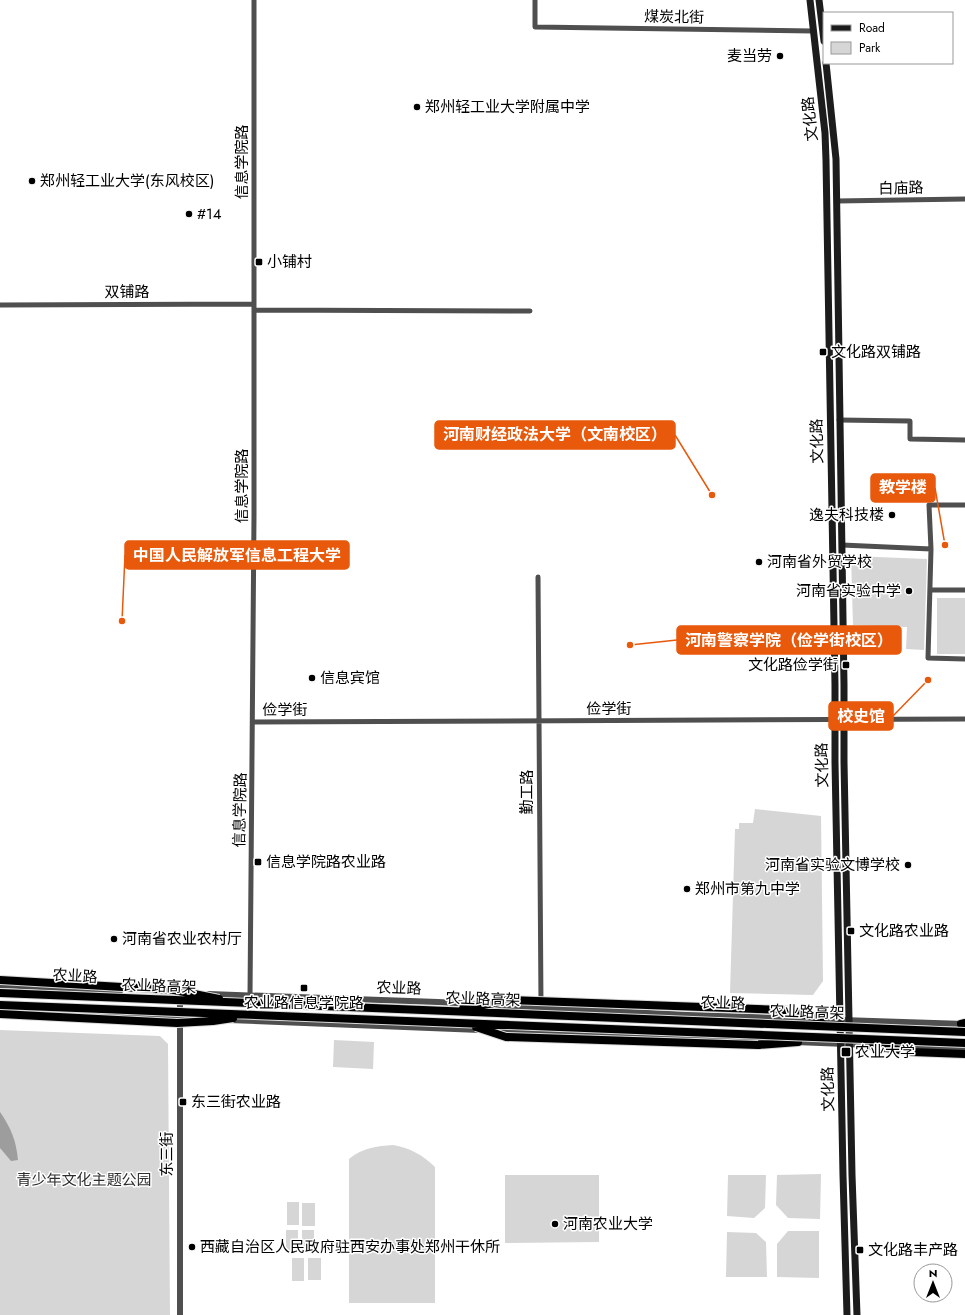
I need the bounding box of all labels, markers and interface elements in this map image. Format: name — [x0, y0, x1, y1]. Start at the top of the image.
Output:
street label: 煤炭北街 — [644, 5, 704, 29]
legend — [823, 12, 953, 64]
text: Road — [859, 19, 885, 37]
text: Park — [859, 39, 881, 57]
place label: 麦当劳 — [727, 45, 772, 67]
marker: 麦当劳 — [775, 51, 785, 61]
street label: 文化路 — [797, 95, 823, 143]
place label: 郑州轻工业大学附属中学 — [425, 96, 590, 118]
marker: 郑州轻工业大学附属中学 — [412, 102, 422, 112]
street label: 信息学院路 — [231, 124, 253, 200]
place label: 郑州轻工业大学(东风校区) — [40, 170, 214, 192]
marker: 郑州轻工业大学(东风校区) — [27, 176, 37, 186]
street label: 白庙路 — [878, 177, 924, 199]
place label: #14 — [197, 203, 222, 225]
marker: #14 — [184, 209, 194, 219]
place label: 小铺村 — [267, 251, 312, 273]
marker: 小铺村 — [254, 257, 264, 267]
street label: 双铺路 — [104, 281, 150, 303]
place label: 文化路双铺路 — [831, 341, 921, 363]
marker: 文化路双铺路 — [818, 347, 828, 357]
street label: 文化路 — [806, 418, 828, 464]
callout: 河南财经政法大学（文南校区） — [435, 421, 675, 449]
text: 河南财经政法大学（文南校区） — [443, 423, 667, 446]
street label: 信息学院路 — [231, 448, 253, 524]
callout: 教学楼 — [871, 474, 935, 502]
text: 教学楼 — [879, 476, 927, 499]
place label: 逸夫科技楼 — [809, 504, 884, 526]
marker: 逸夫科技楼 — [887, 510, 897, 520]
callout: 中国人民解放军信息工程大学 — [125, 541, 349, 569]
text: 中国人民解放军信息工程大学 — [133, 544, 341, 567]
place label: 河南省外贸学校 — [767, 551, 872, 573]
marker: 河南省外贸学校 — [754, 557, 764, 567]
place label: 河南省实验中学 — [796, 580, 901, 602]
marker: 河南省实验中学 — [904, 586, 914, 596]
callout: 河南警察学院（俭学街校区） — [677, 626, 901, 654]
text: 河南警察学院（俭学街校区） — [685, 629, 893, 652]
place label: 文化路俭学街 — [748, 654, 838, 676]
marker: 文化路俭学街 — [841, 660, 851, 670]
place label: 信息宾馆 — [320, 667, 380, 689]
marker: 信息宾馆 — [307, 673, 317, 683]
street label: 俭学街 — [586, 698, 632, 720]
street label: 俭学街 — [262, 699, 308, 721]
callout: 校史馆 — [829, 702, 893, 730]
text: 校史馆 — [837, 705, 885, 728]
street label: 文化路 — [811, 742, 833, 788]
street label: 勤工路 — [516, 769, 538, 815]
street label: 信息学院路 — [228, 772, 252, 848]
place label: 信息学院路农业路 — [266, 851, 386, 873]
place label: 河南省实验文博学校 — [765, 854, 900, 876]
marker: 信息学院路农业路 — [253, 857, 263, 867]
marker: 河南省实验文博学校 — [903, 860, 913, 870]
place label: 郑州市第九中学 — [695, 878, 800, 900]
marker: 郑州市第九中学 — [682, 884, 692, 894]
place label: 文化路农业路 — [859, 920, 949, 942]
marker: 文化路农业路 — [846, 926, 856, 936]
place label: 河南省农业农村厅 — [122, 928, 242, 950]
marker: 河南省农业农村厅 — [109, 934, 119, 944]
street label: 农业路 — [52, 964, 98, 988]
street label: 农业路高架 — [121, 974, 197, 998]
street label: 农业路 — [376, 976, 422, 1000]
marker: 农业路信息学院路 — [299, 983, 309, 993]
street label: 农业路高架 — [445, 987, 521, 1011]
street label: 农业路 — [700, 991, 746, 1015]
place label: 农业路信息学院路 — [244, 992, 364, 1014]
street label: 农业路高架 — [769, 1000, 845, 1024]
place label: 农业大学 — [855, 1041, 915, 1063]
marker: 农业大学 — [840, 1046, 852, 1058]
street label: 文化路 — [817, 1066, 839, 1112]
place label: 东三街农业路 — [191, 1091, 281, 1113]
marker: 东三街农业路 — [178, 1097, 188, 1107]
street label: 东三街 — [156, 1131, 178, 1177]
park label: 青少年文化主题公园 — [16, 1169, 152, 1191]
place label: 河南农业大学 — [563, 1213, 653, 1235]
marker: 河南农业大学 — [550, 1219, 560, 1229]
place label: 西藏自治区人民政府驻西安办事处郑州干休所 — [200, 1236, 500, 1258]
place label: 文化路丰产路 — [868, 1239, 958, 1261]
marker: 西藏自治区人民政府驻西安办事处郑州干休所 — [187, 1242, 197, 1252]
marker: 文化路丰产路 — [855, 1245, 865, 1255]
north arrow — [913, 1263, 953, 1303]
text: N — [929, 1265, 937, 1281]

